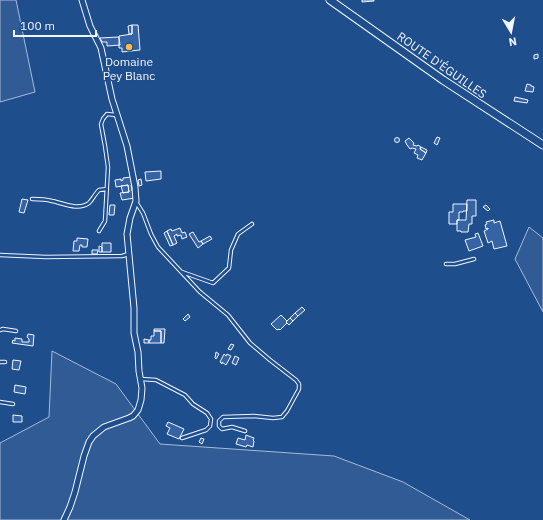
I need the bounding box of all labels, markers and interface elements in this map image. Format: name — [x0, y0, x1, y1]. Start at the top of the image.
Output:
scale bar — [14, 12, 96, 38]
north arrow — [491, 12, 531, 52]
text: 100 m — [20, 18, 55, 33]
street label: ROUTE D'ÉGUILLES — [394, 28, 490, 102]
text: N — [508, 34, 518, 49]
marker: Domaine Pey Blanc — [124, 42, 134, 52]
place label: Domaine Pey Blanc — [103, 54, 155, 83]

